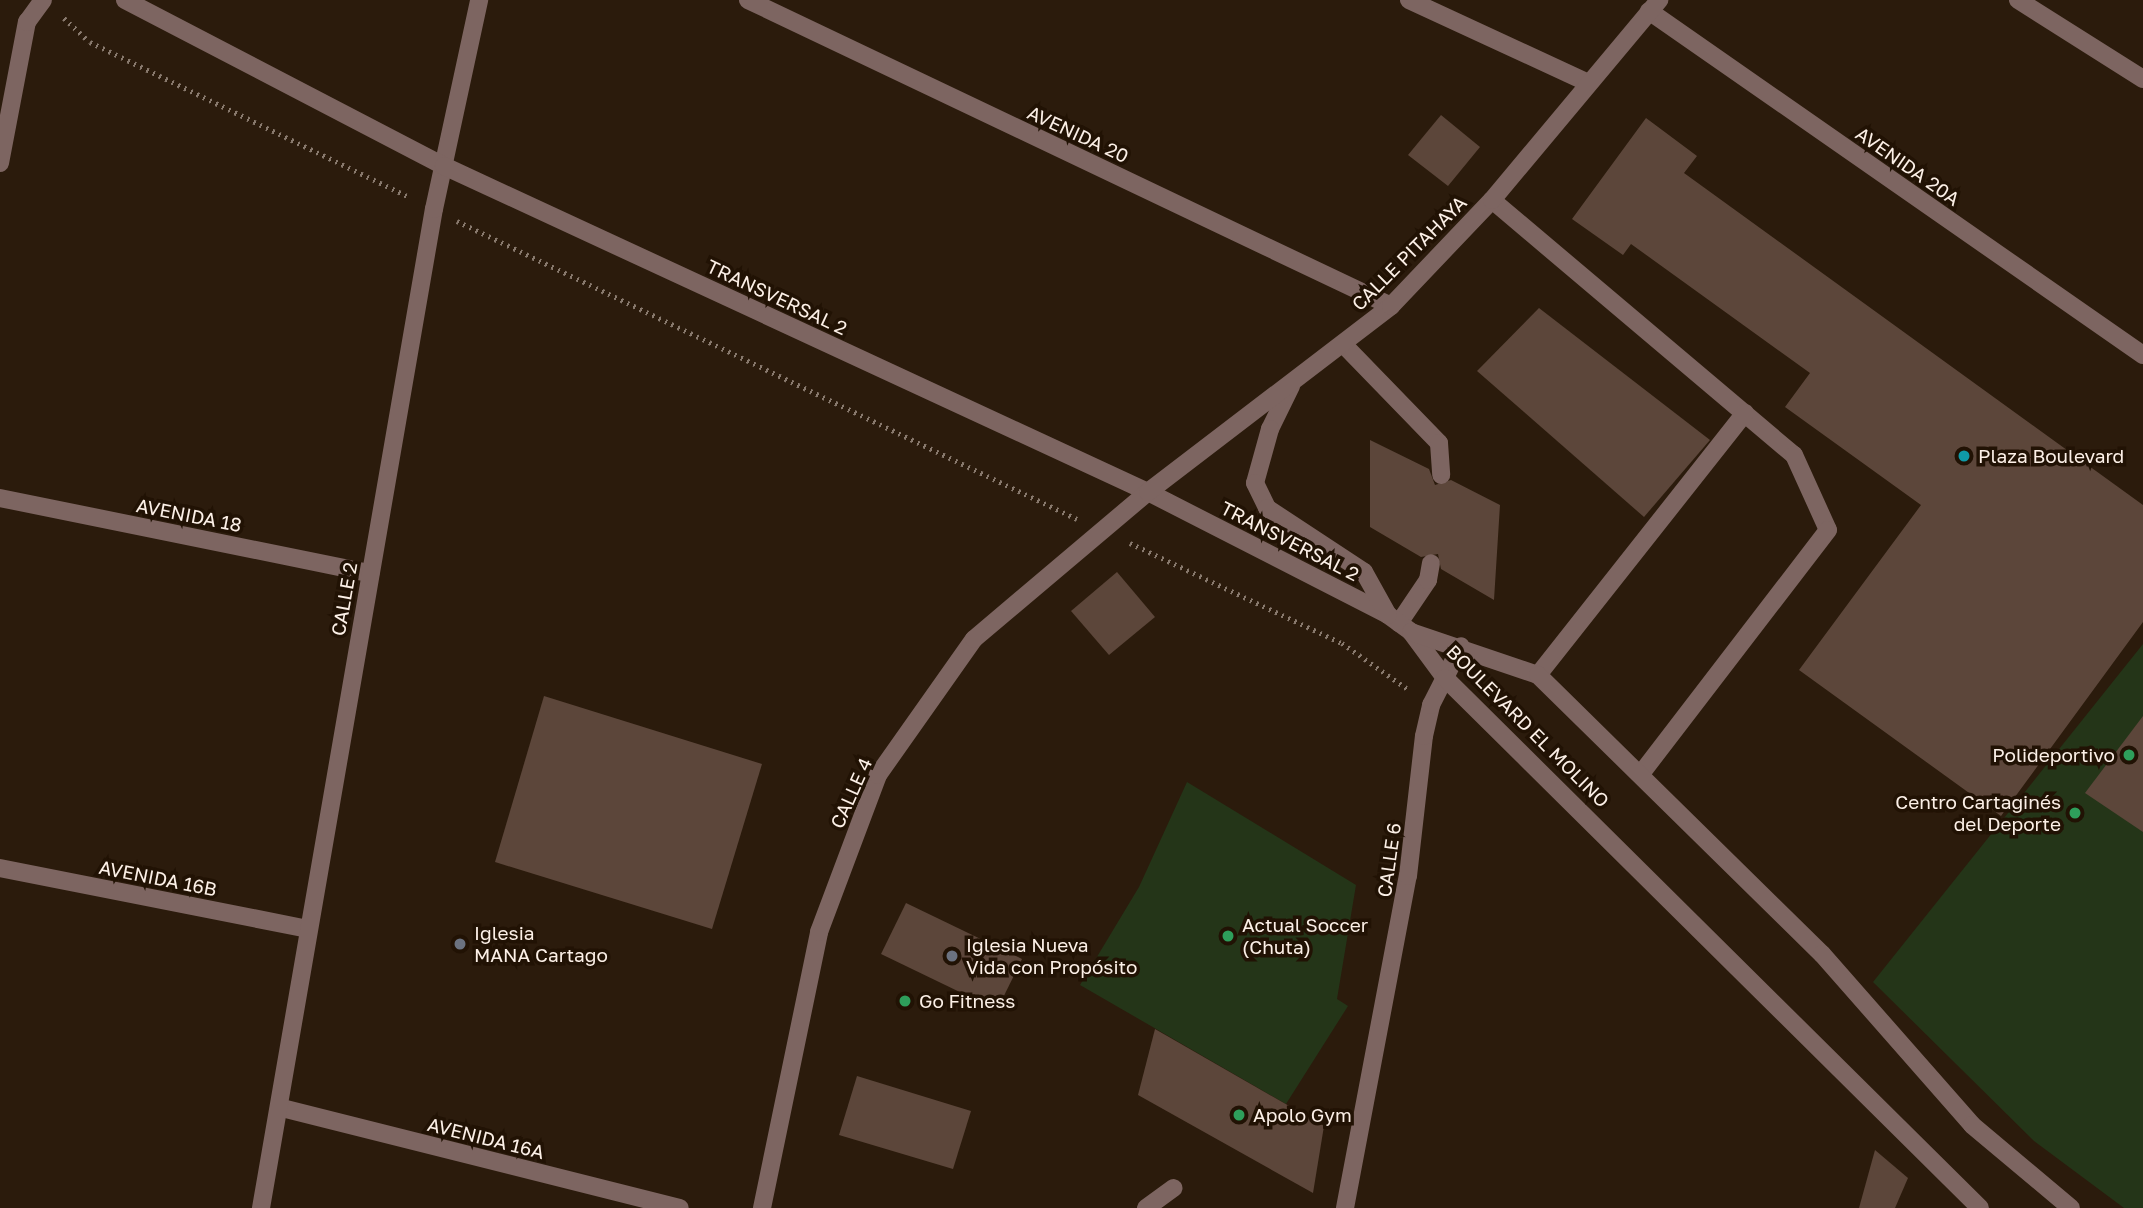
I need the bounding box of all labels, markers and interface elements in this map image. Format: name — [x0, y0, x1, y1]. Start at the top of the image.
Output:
street label: AVENIDA 20 — [1024, 101, 1132, 167]
street label: AVENIDA 20A — [1852, 122, 1964, 210]
street label: CALLE PITAHAYA — [1347, 191, 1471, 315]
street label: TRANSVERSAL 2 — [703, 254, 851, 340]
place label: Plaza Boulevard — [1978, 445, 2124, 467]
marker: Plaza Boulevard — [1956, 448, 1972, 464]
street label: AVENIDA 18 — [134, 494, 244, 536]
street label: TRANSVERSAL 2 — [1217, 496, 1363, 586]
street label: CALLE 2 — [326, 560, 362, 638]
street label: BOULEVARD EL MOLINO — [1442, 640, 1614, 812]
place label: Polideportivo — [1992, 744, 2115, 766]
marker: Polideportivo — [2121, 747, 2137, 763]
street label: CALLE 4 — [825, 754, 877, 832]
place label: Centro Cartaginés del Deporte — [1895, 791, 2061, 835]
marker: Centro Cartaginés del Deporte — [2067, 805, 2083, 821]
street label: CALLE 6 — [1373, 821, 1405, 899]
street label: AVENIDA 16B — [97, 855, 219, 901]
place label: Actual Soccer (Chuta) — [1242, 914, 1368, 958]
place label: Iglesia MANA Cartago — [474, 922, 608, 966]
marker: Actual Soccer (Chuta) — [1220, 928, 1236, 944]
place label: Iglesia Nueva Vida con Propósito — [966, 934, 1137, 978]
marker: Iglesia MANA Cartago — [452, 936, 468, 952]
marker: Iglesia Nueva Vida con Propósito — [944, 948, 960, 964]
place label: Go Fitness — [919, 990, 1015, 1012]
marker: Go Fitness — [897, 993, 913, 1009]
place label: Apolo Gym — [1253, 1104, 1352, 1126]
marker: Apolo Gym — [1231, 1107, 1247, 1123]
street label: AVENIDA 16A — [425, 1112, 547, 1164]

